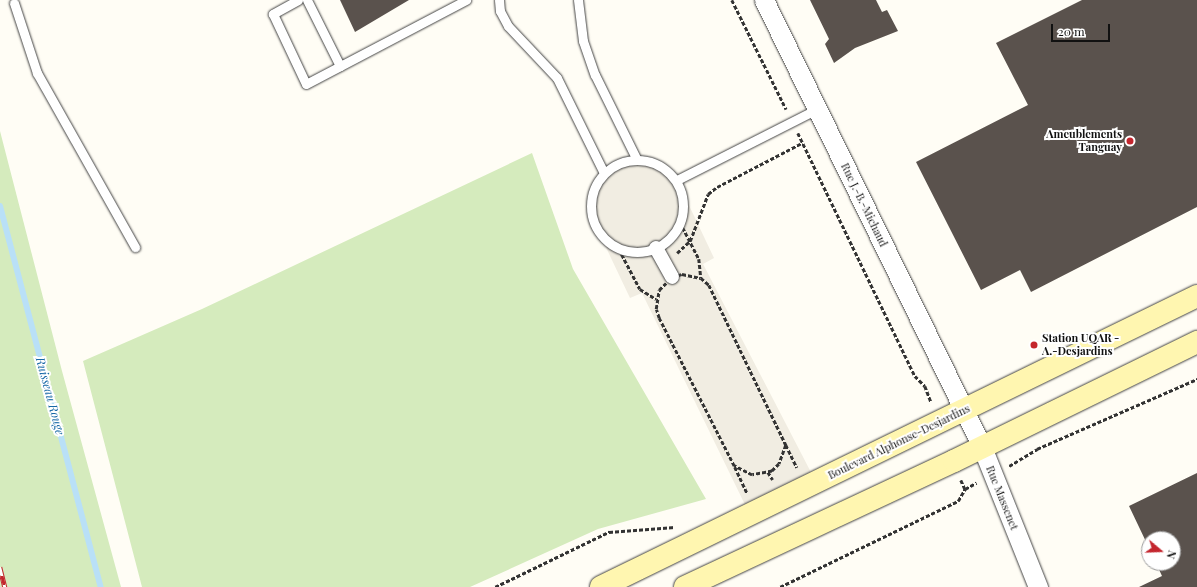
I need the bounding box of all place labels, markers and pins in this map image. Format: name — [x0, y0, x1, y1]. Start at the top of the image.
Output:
place label: Ameublements Tanguay — [1046, 128, 1122, 154]
marker: Ameublements Tanguay — [1125, 136, 1135, 146]
place label: Station UQAR - A.-Desjardins — [1042, 332, 1119, 358]
marker: Station UQAR - A.-Desjardins — [1029, 340, 1039, 350]

